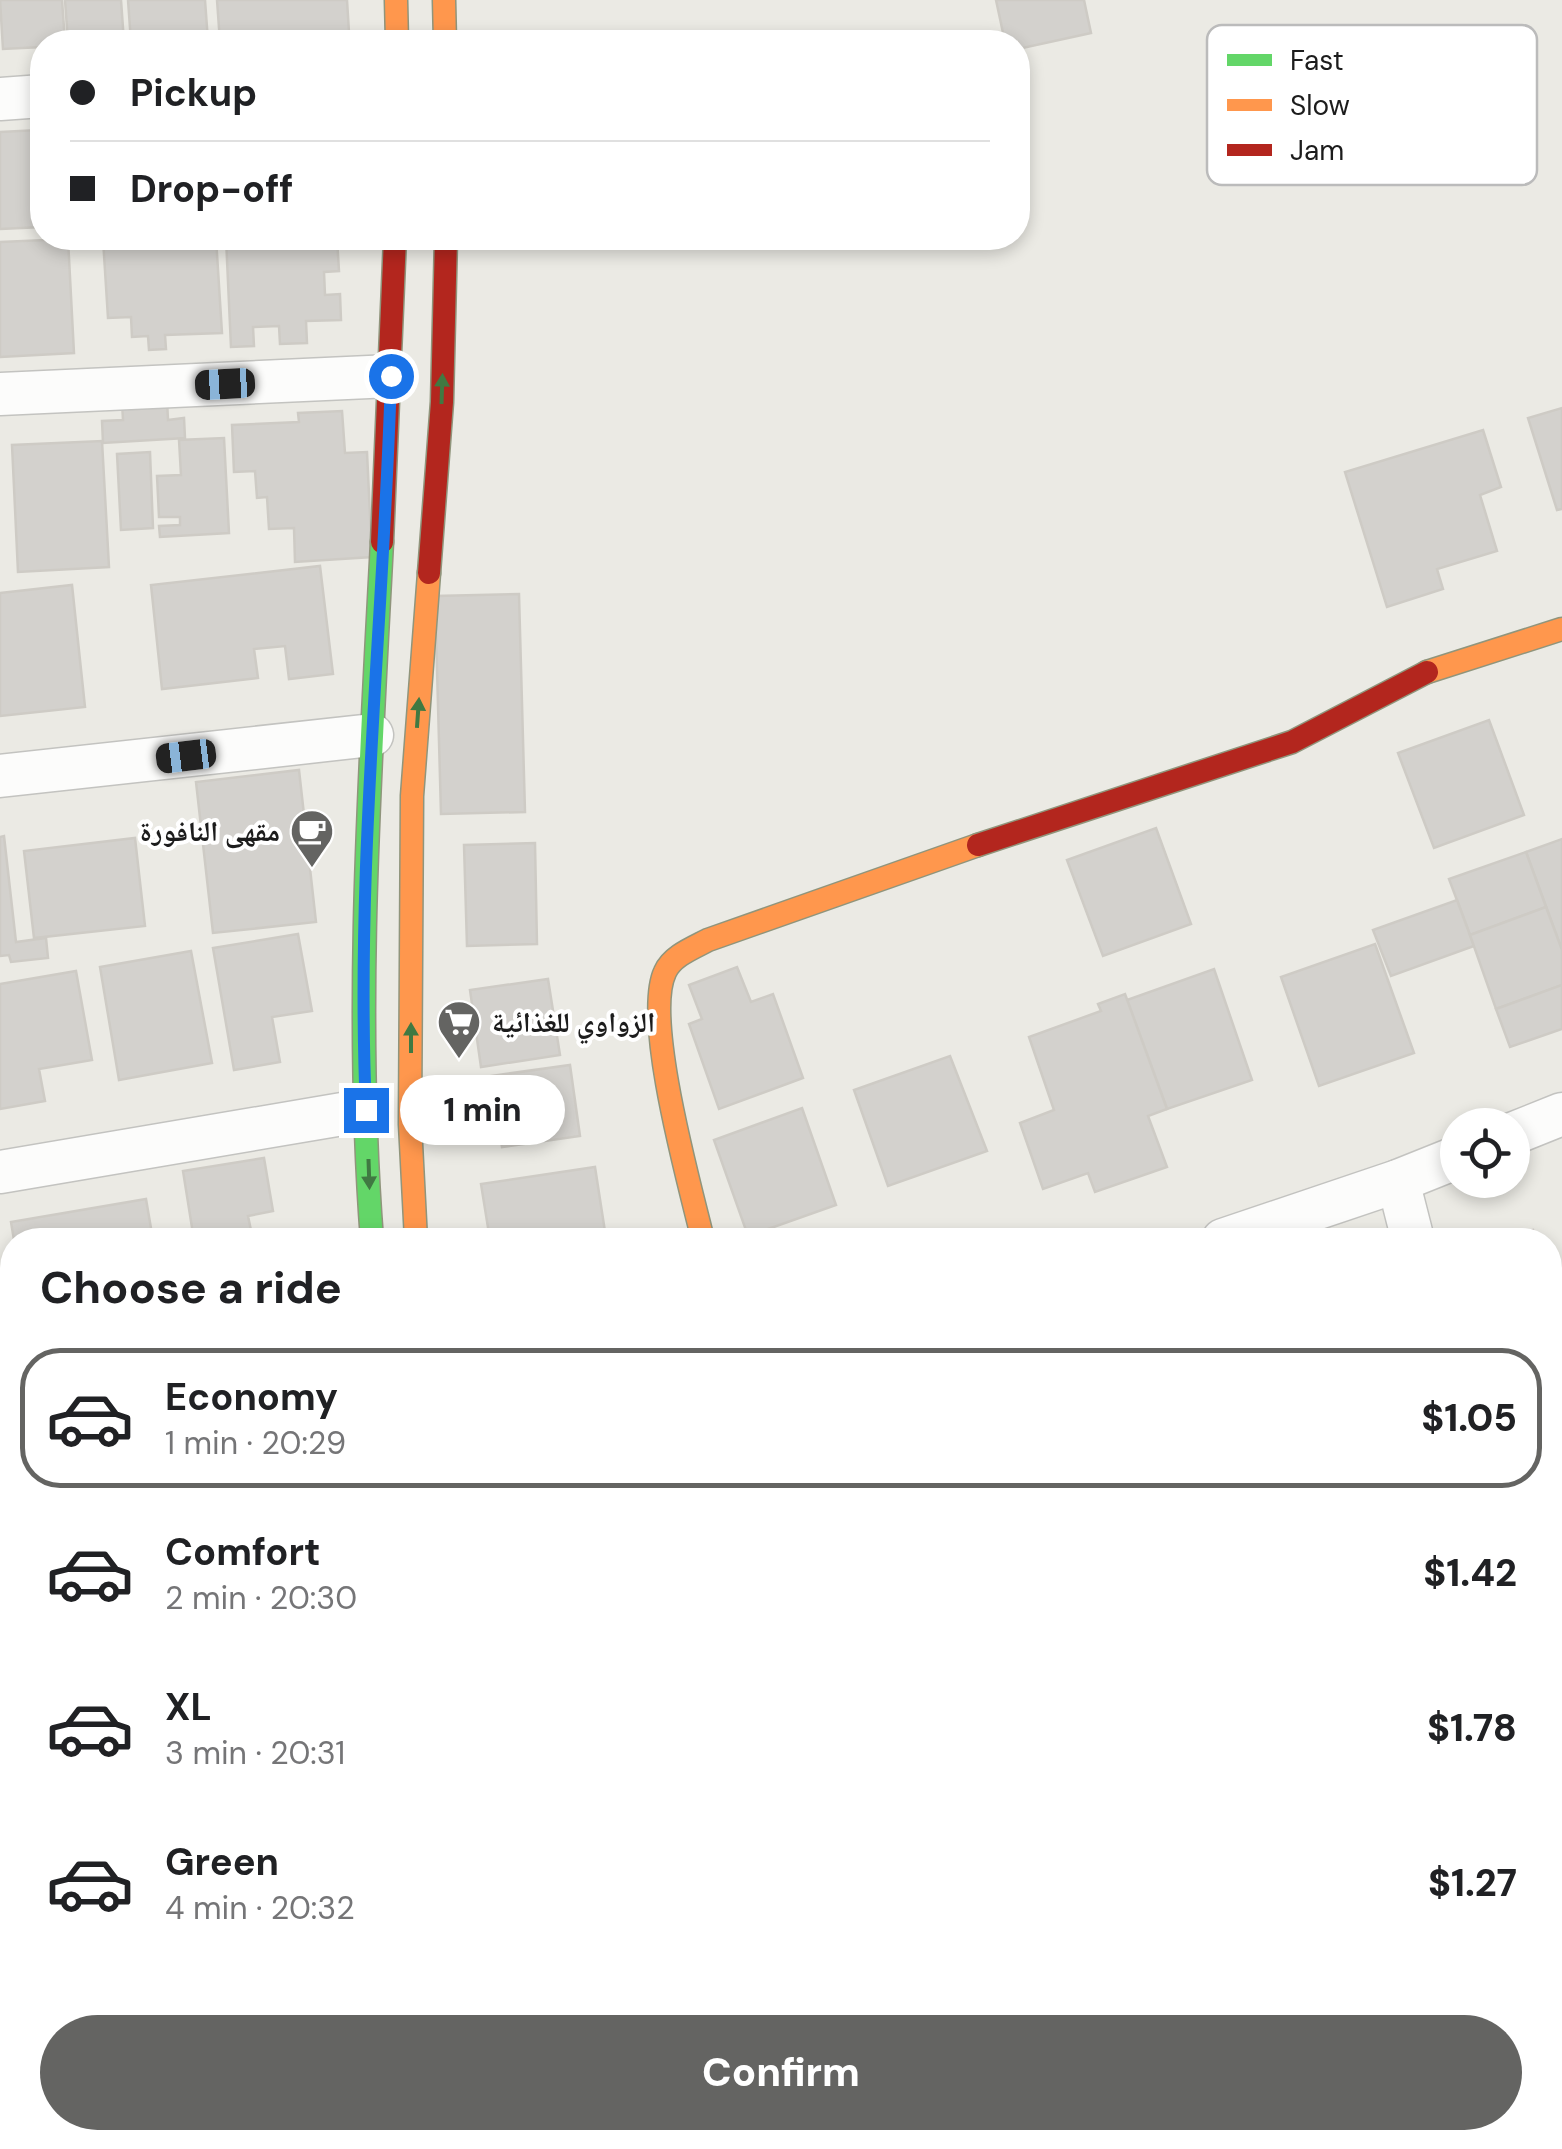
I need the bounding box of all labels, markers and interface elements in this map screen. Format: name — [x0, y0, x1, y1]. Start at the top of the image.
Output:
legend — [1207, 25, 1537, 185]
text: Fast — [1290, 42, 1344, 79]
text: Pickup — [130, 68, 257, 118]
text: Slow — [1290, 87, 1350, 124]
text: Jam — [1290, 132, 1344, 169]
text: Drop-off — [130, 164, 293, 214]
route start — [369, 354, 414, 399]
car — [194, 367, 256, 401]
one-way arrow — [434, 372, 450, 404]
one-way arrow — [411, 696, 427, 728]
car — [154, 737, 218, 775]
cafe icon: مقهى النافورة — [289, 808, 335, 869]
place label: مقهى النافورة — [140, 813, 280, 850]
supermarket icon: الزواوي للغذائية — [436, 999, 482, 1060]
place label: الزواوي للغذائية — [492, 1004, 655, 1045]
one-way arrow — [403, 1021, 419, 1053]
callout: 1 min — [401, 1075, 566, 1145]
route end — [344, 1088, 389, 1133]
text: 1 min — [443, 1089, 522, 1131]
map controls — [1440, 1108, 1530, 1198]
button: locate — [1440, 1108, 1530, 1198]
one-way arrow — [361, 1159, 377, 1191]
text: Choose a ride — [40, 1258, 342, 1317]
text: Economy — [165, 1372, 338, 1422]
icon: car — [45, 1373, 135, 1463]
text: $1.05 — [1421, 1393, 1517, 1443]
text: 1 min · 20:29 — [165, 1422, 346, 1464]
text: Comfort — [165, 1527, 321, 1577]
icon: car — [45, 1528, 135, 1618]
text: $1.42 — [1423, 1548, 1517, 1598]
text: 2 min · 20:30 — [165, 1577, 357, 1619]
text: XL — [165, 1682, 212, 1732]
icon: car — [45, 1683, 135, 1773]
text: $1.78 — [1427, 1703, 1517, 1753]
text: 3 min · 20:31 — [165, 1732, 345, 1774]
text: Green — [165, 1837, 279, 1887]
icon: car — [45, 1838, 135, 1928]
text: $1.27 — [1428, 1858, 1517, 1908]
text: 4 min · 20:32 — [165, 1887, 355, 1929]
button: Confirm — [40, 2015, 1522, 2130]

